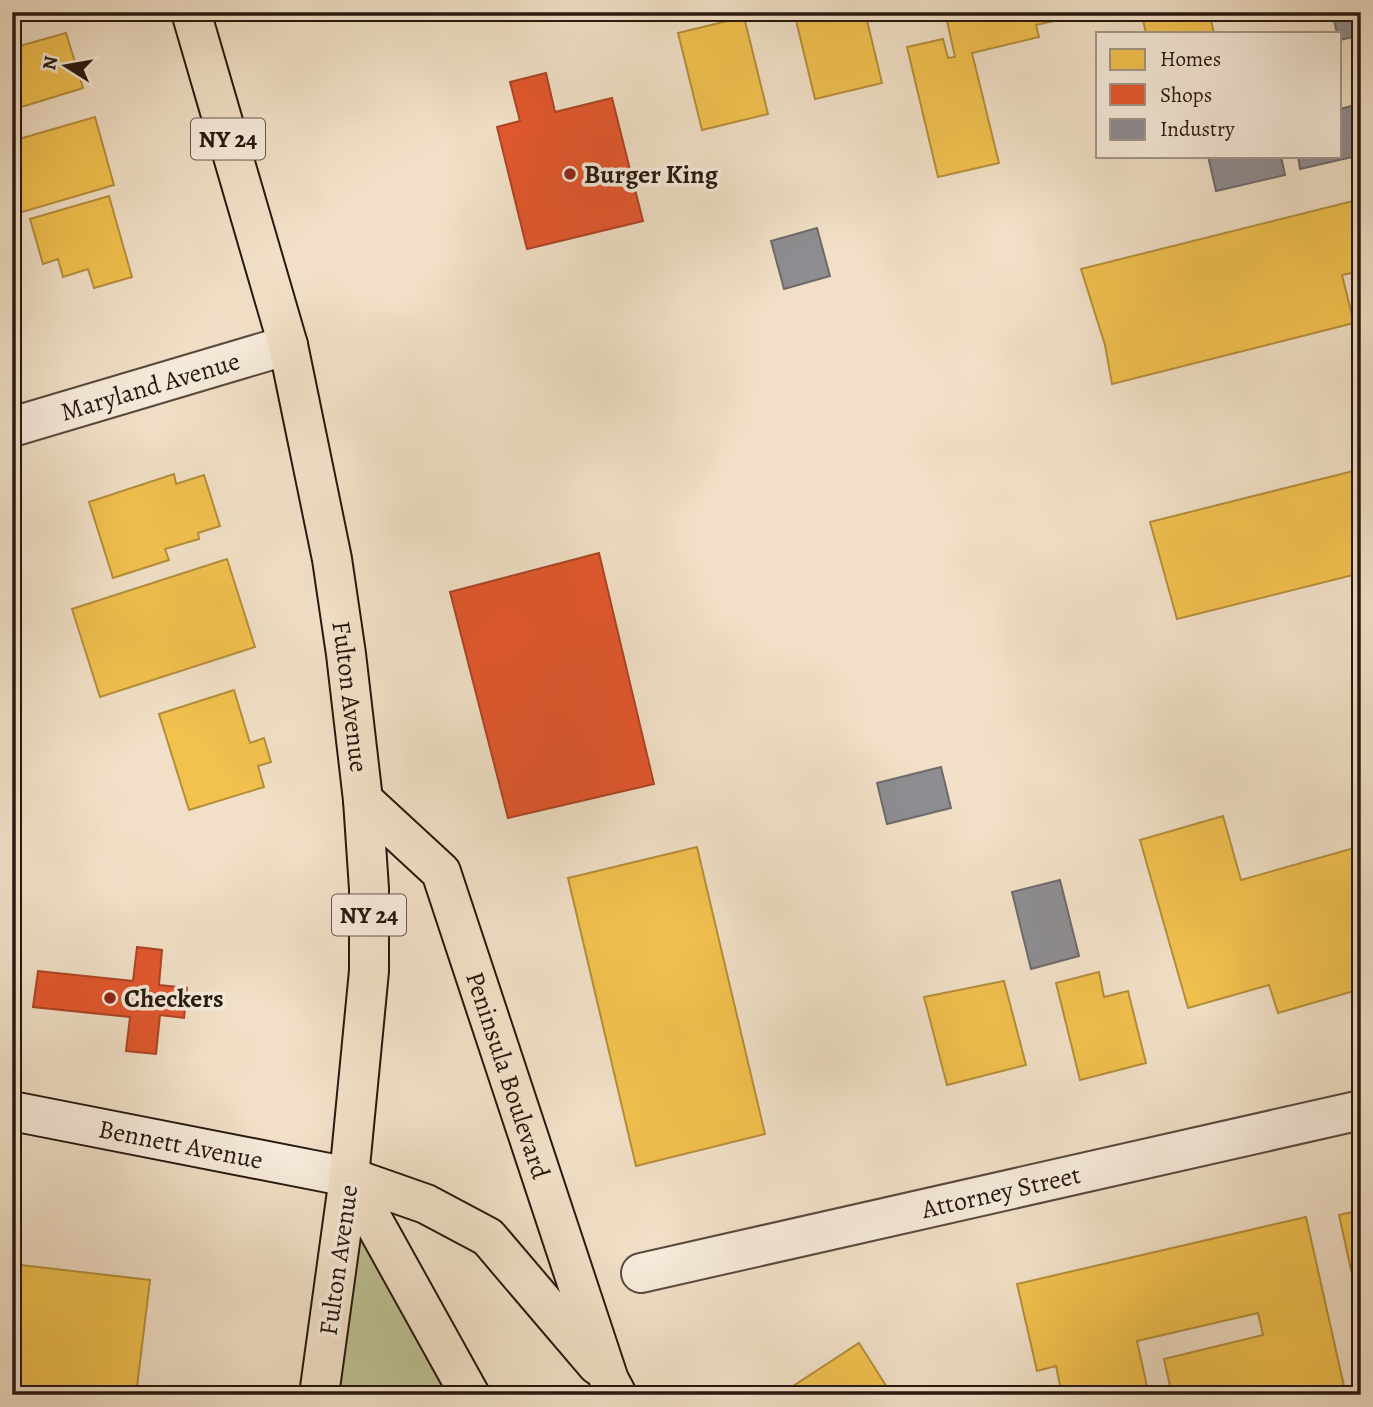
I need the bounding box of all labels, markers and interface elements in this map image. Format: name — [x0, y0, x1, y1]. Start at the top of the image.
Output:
north arrow — [32, 32, 102, 102]
legend — [1096, 32, 1342, 158]
text: Homes — [1160, 45, 1221, 73]
text: N — [36, 54, 64, 72]
text: Shops — [1160, 81, 1212, 109]
text: Industry — [1160, 115, 1235, 143]
road number: NY 24 — [191, 119, 265, 160]
place label: Burger King — [584, 157, 719, 192]
marker: Burger King — [562, 166, 578, 182]
street label: Maryland Avenue — [56, 343, 244, 430]
street label: Fulton Avenue — [323, 618, 377, 774]
road number: NY 24 — [332, 894, 406, 936]
street label: Peninsula Boulevard — [457, 967, 558, 1183]
place label: Checkers — [124, 981, 224, 1016]
marker: Checkers — [102, 990, 118, 1006]
street label: Bennett Avenue — [95, 1111, 266, 1178]
street label: Attorney Street — [917, 1157, 1084, 1227]
street label: Fulton Avenue — [311, 1182, 366, 1338]

